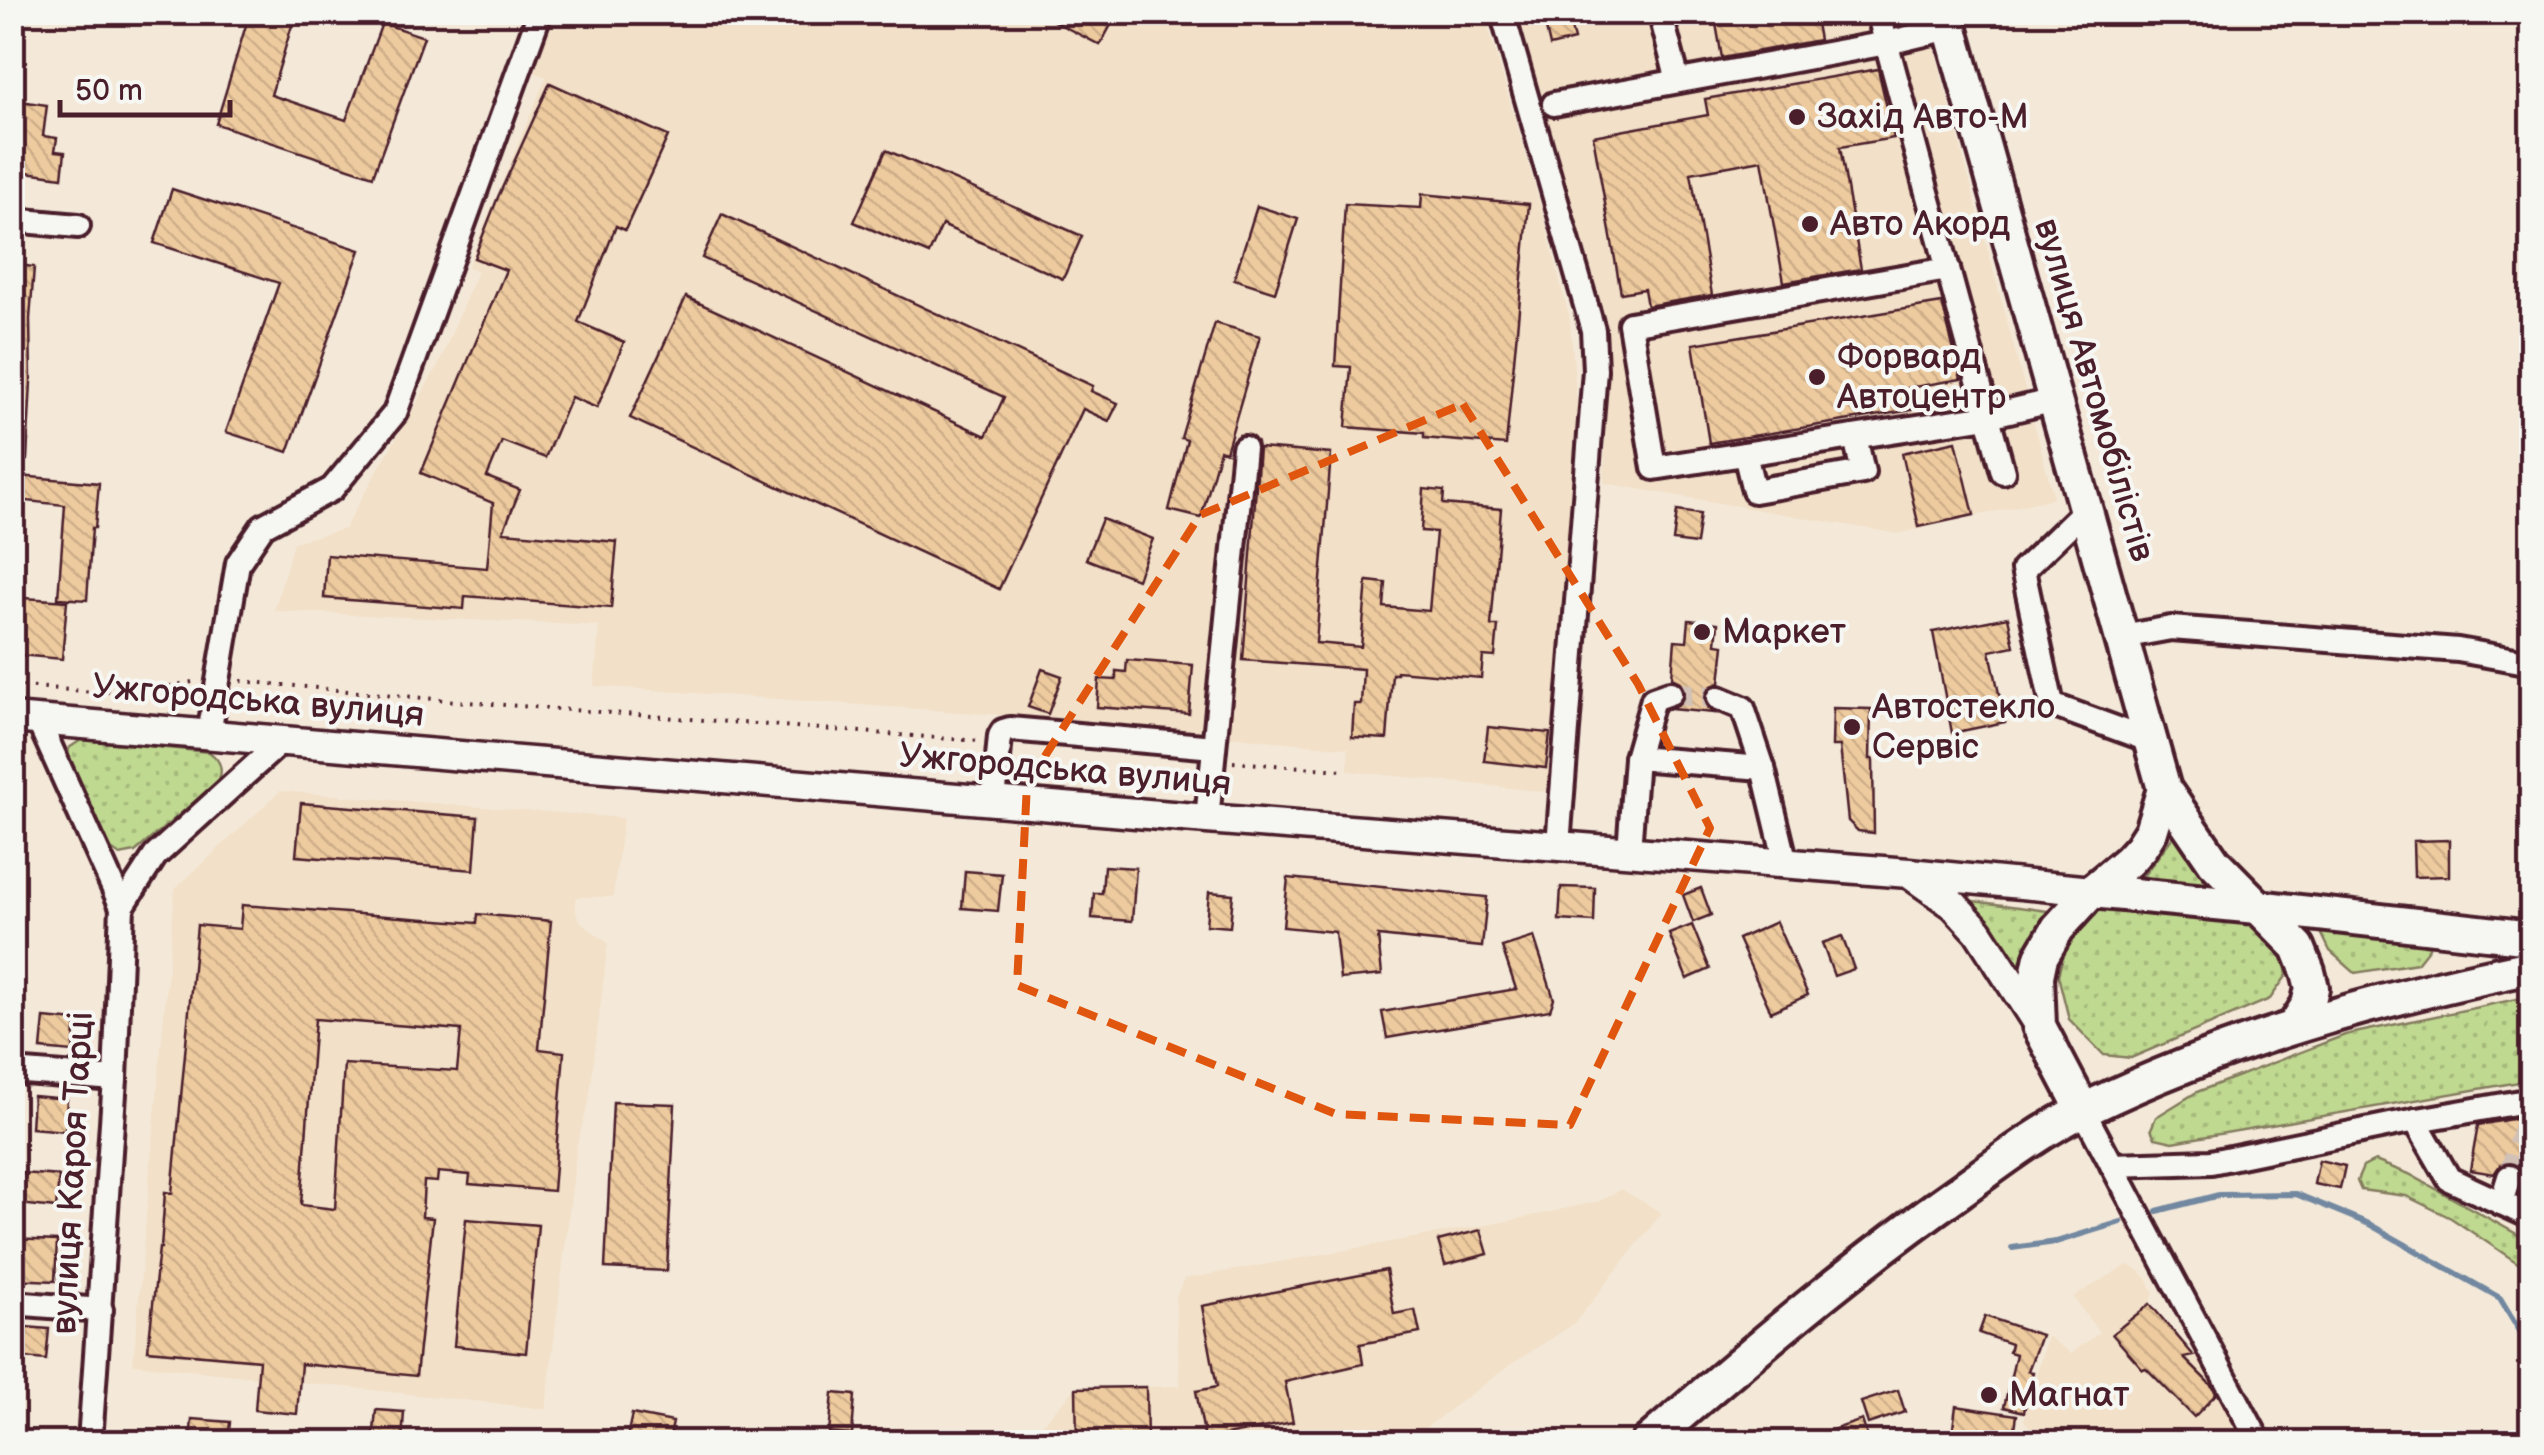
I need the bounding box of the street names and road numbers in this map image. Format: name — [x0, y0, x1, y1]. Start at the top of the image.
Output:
street label: вулиця Автомобілістів — [2024, 214, 2164, 566]
street label: Ужгородська вулиця — [90, 665, 426, 737]
street label: Ужгородська вулиця — [897, 734, 1233, 806]
street label: вулиця Кароя Тарці — [43, 1010, 103, 1336]

